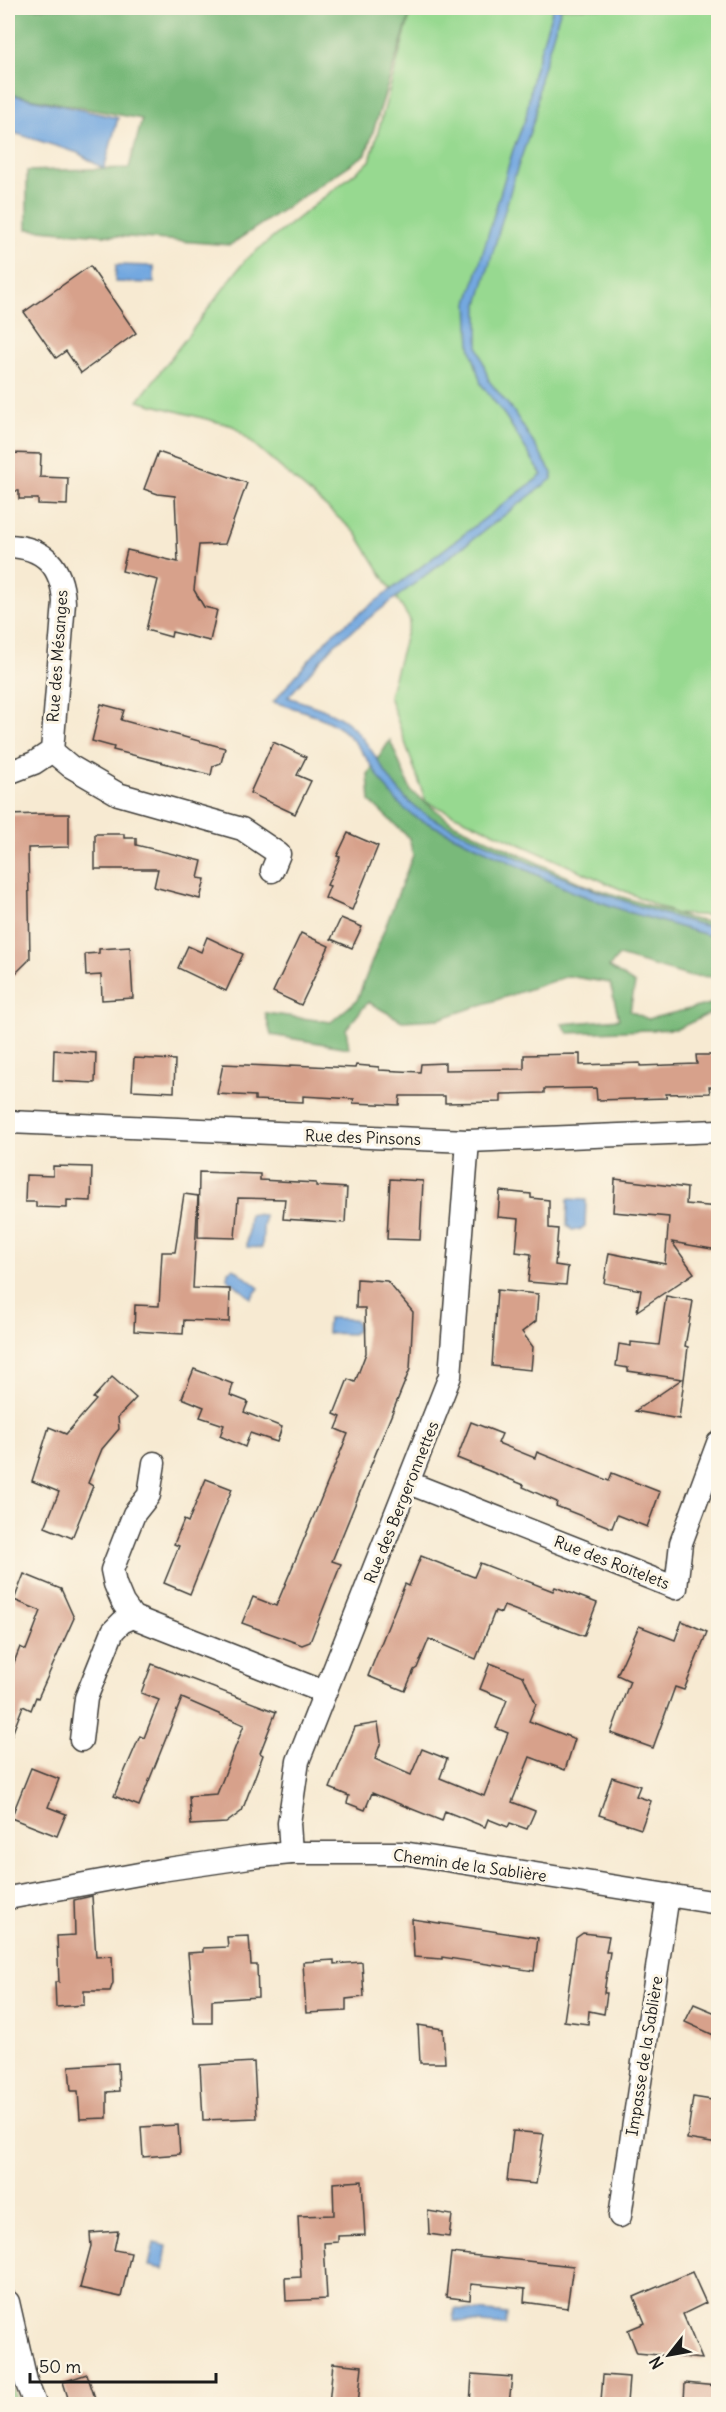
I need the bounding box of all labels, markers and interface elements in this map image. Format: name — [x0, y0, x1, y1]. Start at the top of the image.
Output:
street label: Rue des Mésanges — [42, 589, 72, 723]
street label: Rue des Pinsons — [305, 1125, 421, 1149]
street label: Rue des Bergeronnettes — [359, 1418, 443, 1586]
street label: Rue des Roitelets — [551, 1531, 673, 1593]
street label: Chemin de la Sablière — [392, 1844, 548, 1886]
street label: Impasse de la Sablière — [621, 1975, 667, 2137]
north arrow — [639, 2325, 699, 2385]
scale bar — [30, 2346, 216, 2384]
text: N — [645, 2353, 668, 2373]
text: 50 m — [39, 2355, 81, 2378]

